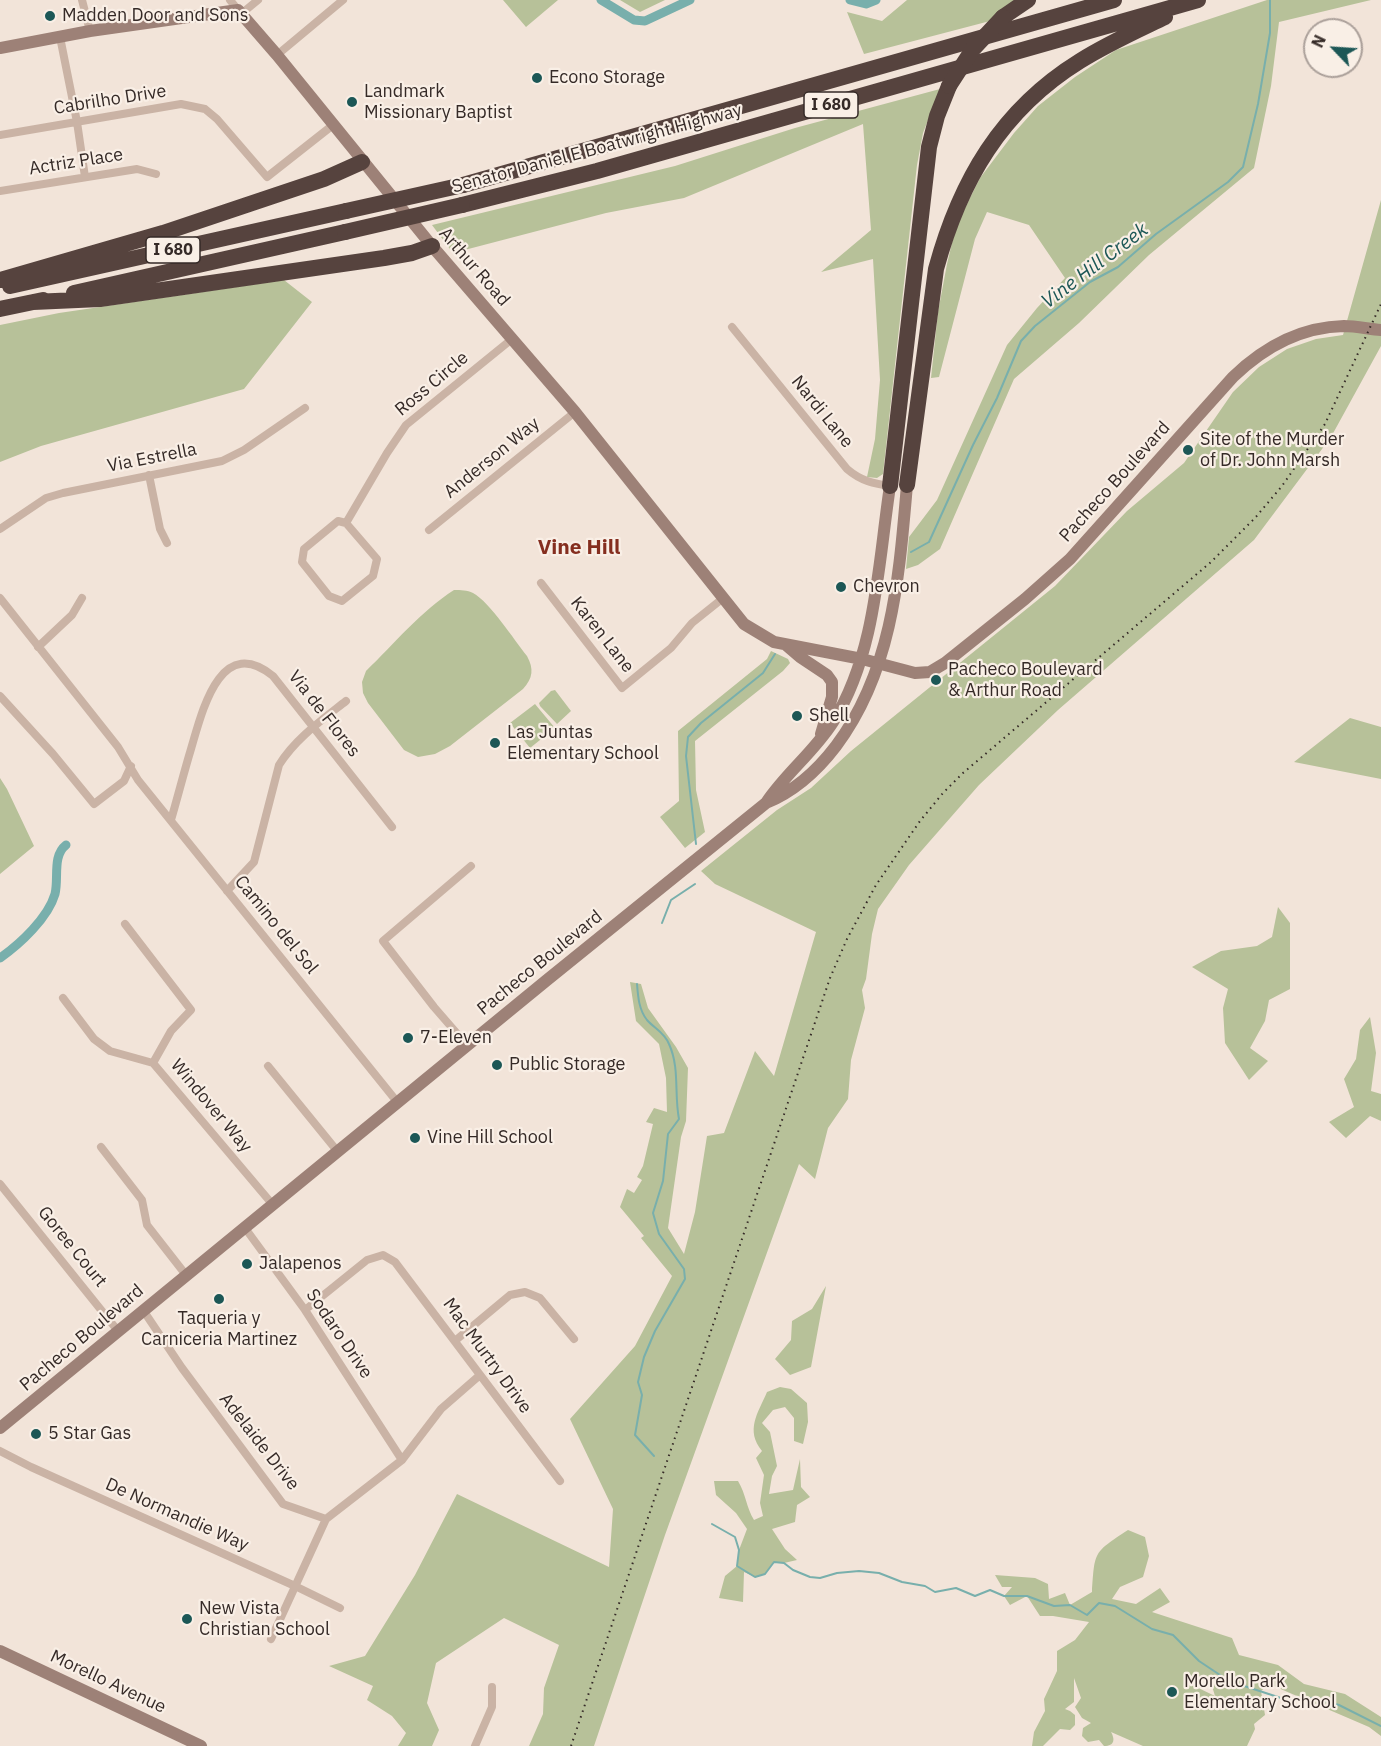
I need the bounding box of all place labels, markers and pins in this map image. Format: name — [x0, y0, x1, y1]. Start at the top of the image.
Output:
place label: Madden Door and Sons — [62, 5, 249, 27]
marker: Madden Door and Sons — [43, 9, 57, 23]
place label: Econo Storage — [549, 67, 665, 89]
marker: Econo Storage — [530, 71, 544, 85]
place label: Landmark Missionary Baptist — [364, 81, 512, 124]
marker: Landmark Missionary Baptist — [345, 95, 359, 109]
place label: Site of the Murder of Dr. John Marsh — [1200, 429, 1344, 472]
marker: Site of the Murder of Dr. John Marsh — [1181, 443, 1195, 457]
place label: Chevron — [853, 576, 920, 598]
marker: Chevron — [834, 580, 848, 594]
place label: Pacheco Boulevard & Arthur Road — [948, 659, 1103, 702]
marker: Pacheco Boulevard & Arthur Road — [929, 673, 943, 687]
place label: Shell — [809, 705, 849, 727]
marker: Shell — [790, 709, 804, 723]
place label: Las Juntas Elementary School — [507, 722, 659, 764]
marker: Las Juntas Elementary School — [488, 736, 502, 750]
place label: 7-Eleven — [420, 1027, 492, 1049]
marker: 7-Eleven — [401, 1031, 415, 1045]
place label: Public Storage — [509, 1054, 625, 1076]
marker: Public Storage — [490, 1058, 504, 1072]
place label: Vine Hill School — [427, 1127, 553, 1149]
marker: Vine Hill School — [408, 1131, 422, 1145]
place label: Jalapenos — [259, 1253, 342, 1275]
marker: Jalapenos — [240, 1257, 254, 1271]
marker: Taqueria y Carniceria Martinez — [212, 1292, 226, 1306]
place label: Taqueria y Carniceria Martinez — [141, 1308, 297, 1350]
place label: 5 Star Gas — [48, 1423, 131, 1445]
marker: 5 Star Gas — [29, 1427, 43, 1441]
place label: New Vista Christian School — [199, 1598, 330, 1640]
marker: New Vista Christian School — [180, 1612, 194, 1626]
place label: Morello Park Elementary School — [1184, 1671, 1336, 1714]
marker: Morello Park Elementary School — [1165, 1685, 1179, 1699]

